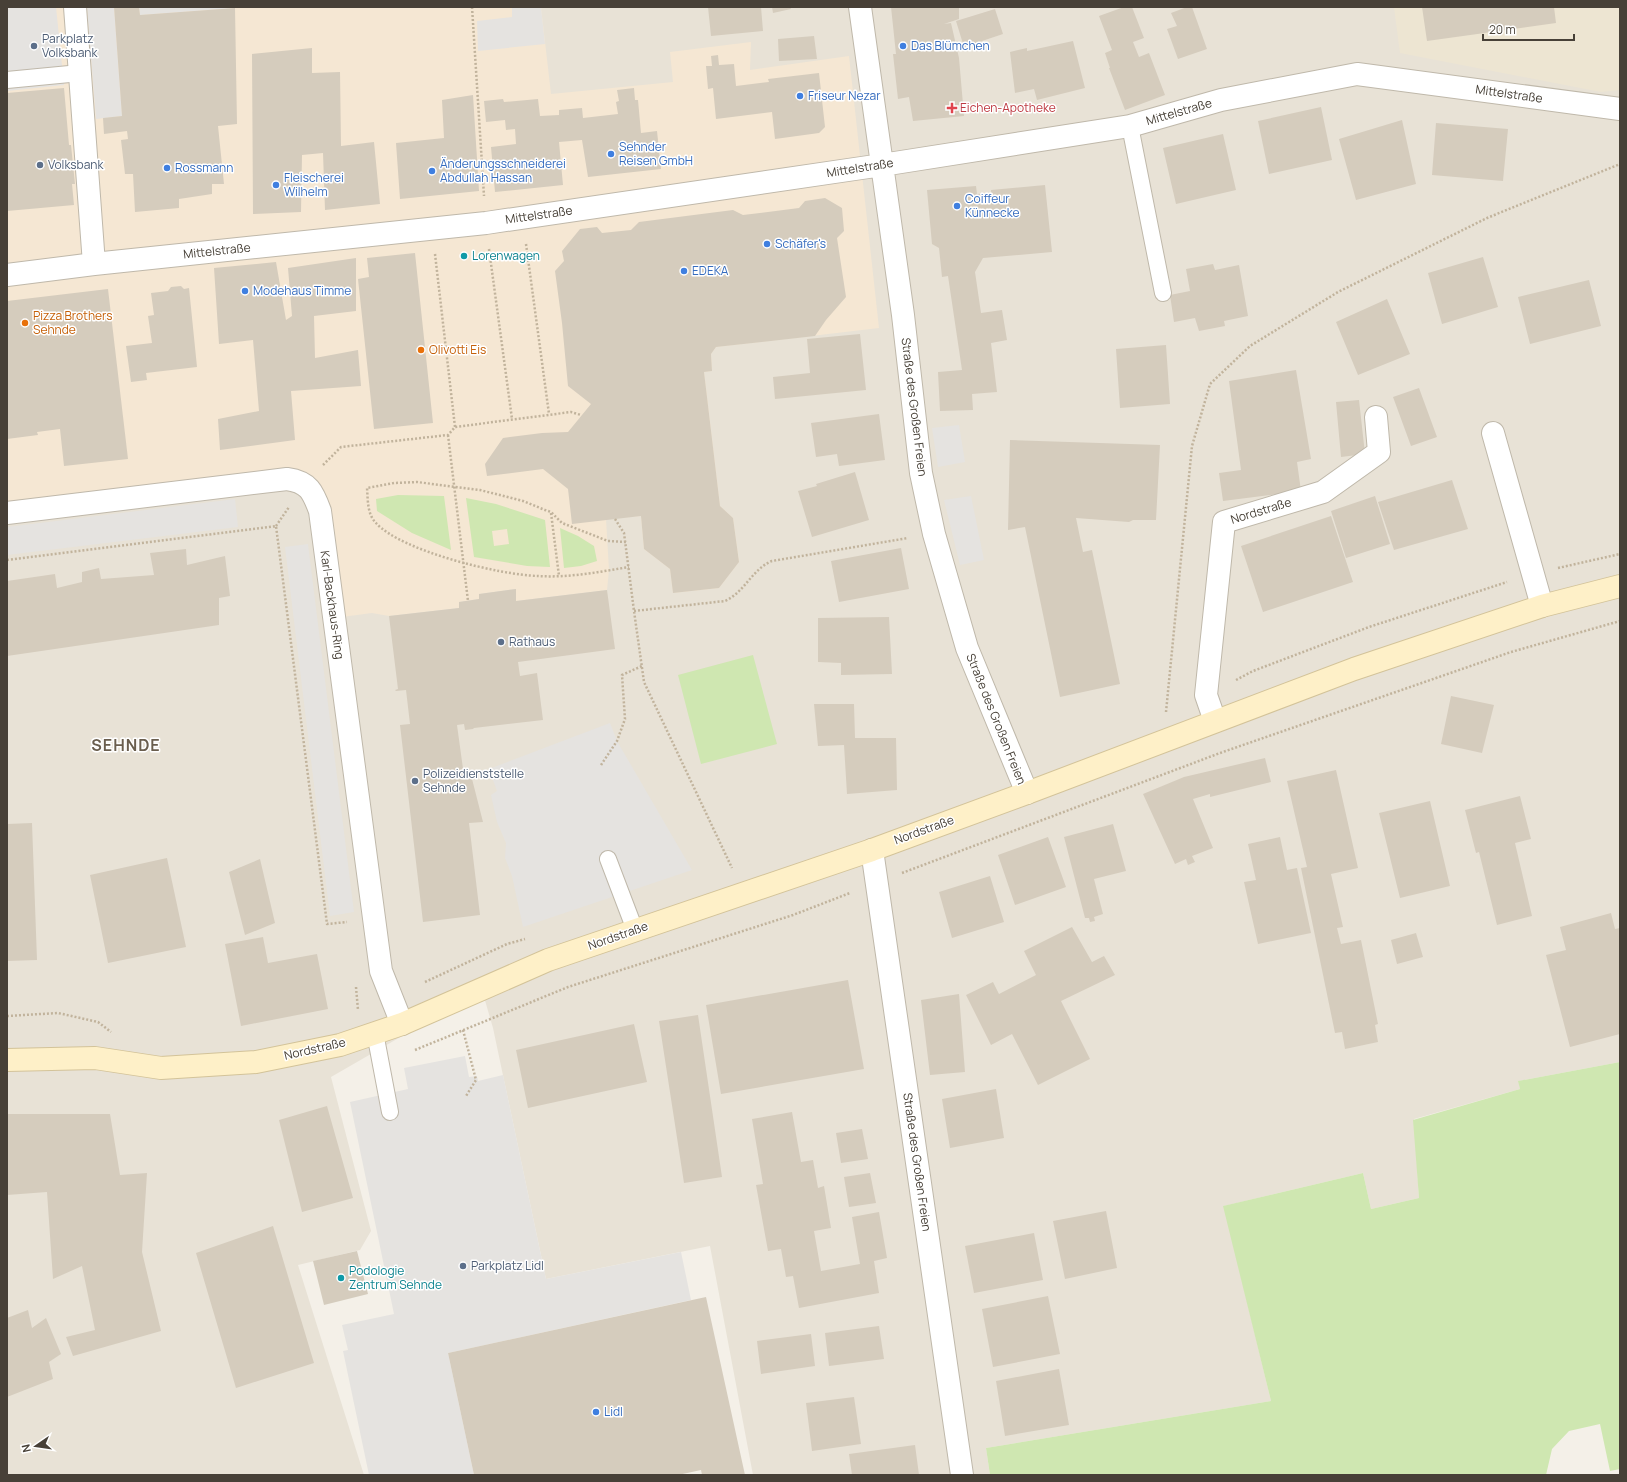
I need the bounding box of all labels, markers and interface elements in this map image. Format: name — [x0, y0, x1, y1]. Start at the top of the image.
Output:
scale bar — [1483, 16, 1574, 42]
text: 20 m — [1489, 21, 1516, 38]
place label: Parkplatz Volksbank — [42, 30, 98, 61]
place label: Das Blümchen — [911, 37, 990, 54]
marker: Parkplatz Volksbank — [29, 41, 39, 51]
marker: Das Blümchen — [898, 41, 908, 51]
street label: Mittelstraße — [1474, 80, 1544, 107]
place label: Friseur Nezar — [808, 87, 881, 104]
marker: Friseur Nezar — [795, 91, 805, 101]
street label: Mittelstraße — [1144, 94, 1214, 129]
place label: Eichen-Apotheke — [960, 99, 1056, 116]
marker: Eichen-Apotheke — [947, 103, 957, 113]
place label: Sehnder Reisen GmbH — [619, 138, 693, 169]
marker: Sehnder Reisen GmbH — [606, 149, 616, 159]
street label: Mittelstraße — [825, 154, 895, 181]
place label: Änderungsschneiderei Abdullah Hassan — [440, 155, 566, 186]
place label: Volksbank — [48, 156, 104, 173]
place label: Rossmann — [175, 159, 233, 176]
marker: Volksbank — [35, 160, 45, 170]
marker: Rossmann — [162, 163, 172, 173]
marker: Änderungsschneiderei Abdullah Hassan — [427, 166, 437, 176]
place label: Fleischerei Wilhelm — [284, 169, 344, 200]
marker: Fleischerei Wilhelm — [271, 180, 281, 190]
place label: Coiffeur Künnecke — [965, 190, 1020, 221]
street label: Mittelstraße — [504, 201, 574, 228]
marker: Coiffeur Künnecke — [952, 201, 962, 211]
place label: Schäfer's — [775, 235, 826, 252]
street label: Mittelstraße — [182, 239, 251, 262]
marker: Schäfer's — [762, 239, 772, 249]
place label: Lorenwagen — [472, 247, 540, 264]
marker: Lorenwagen — [459, 251, 469, 261]
place label: EDEKA — [692, 262, 729, 279]
marker: EDEKA — [679, 266, 689, 276]
place label: Modehaus Timme — [253, 282, 351, 299]
marker: Modehaus Timme — [240, 286, 250, 296]
place label: Pizza Brothers Sehnde — [33, 307, 112, 338]
marker: Pizza Brothers Sehnde — [20, 318, 30, 328]
street label: Straße des Großen Freien — [898, 337, 931, 477]
place label: Olivotti Eis — [429, 341, 486, 358]
marker: Olivotti Eis — [416, 345, 426, 355]
street label: Nordstraße — [1228, 493, 1293, 528]
street label: Karl-Backhaus-Ring — [316, 550, 349, 660]
place label: Rathaus — [509, 633, 555, 650]
marker: Rathaus — [496, 637, 506, 647]
street label: Straße des Großen Freien — [962, 651, 1031, 787]
district label: SEHNDE — [91, 734, 161, 756]
place label: Polizeidienststelle Sehnde — [423, 765, 524, 796]
marker: Polizeidienststelle Sehnde — [410, 776, 420, 786]
street label: Nordstraße — [891, 811, 956, 848]
street label: Nordstraße — [585, 917, 650, 954]
street label: Nordstraße — [282, 1033, 347, 1064]
street label: Straße des Großen Freien — [899, 1092, 936, 1232]
place label: Parkplatz Lidl — [471, 1257, 544, 1274]
marker: Parkplatz Lidl — [458, 1261, 468, 1271]
place label: Podologie Zentrum Sehnde — [349, 1262, 442, 1293]
marker: Podologie Zentrum Sehnde — [336, 1273, 346, 1283]
place label: Lidl — [604, 1403, 623, 1420]
marker: Lidl — [591, 1407, 601, 1417]
north arrow — [16, 1426, 56, 1466]
text: N — [18, 1443, 34, 1454]

